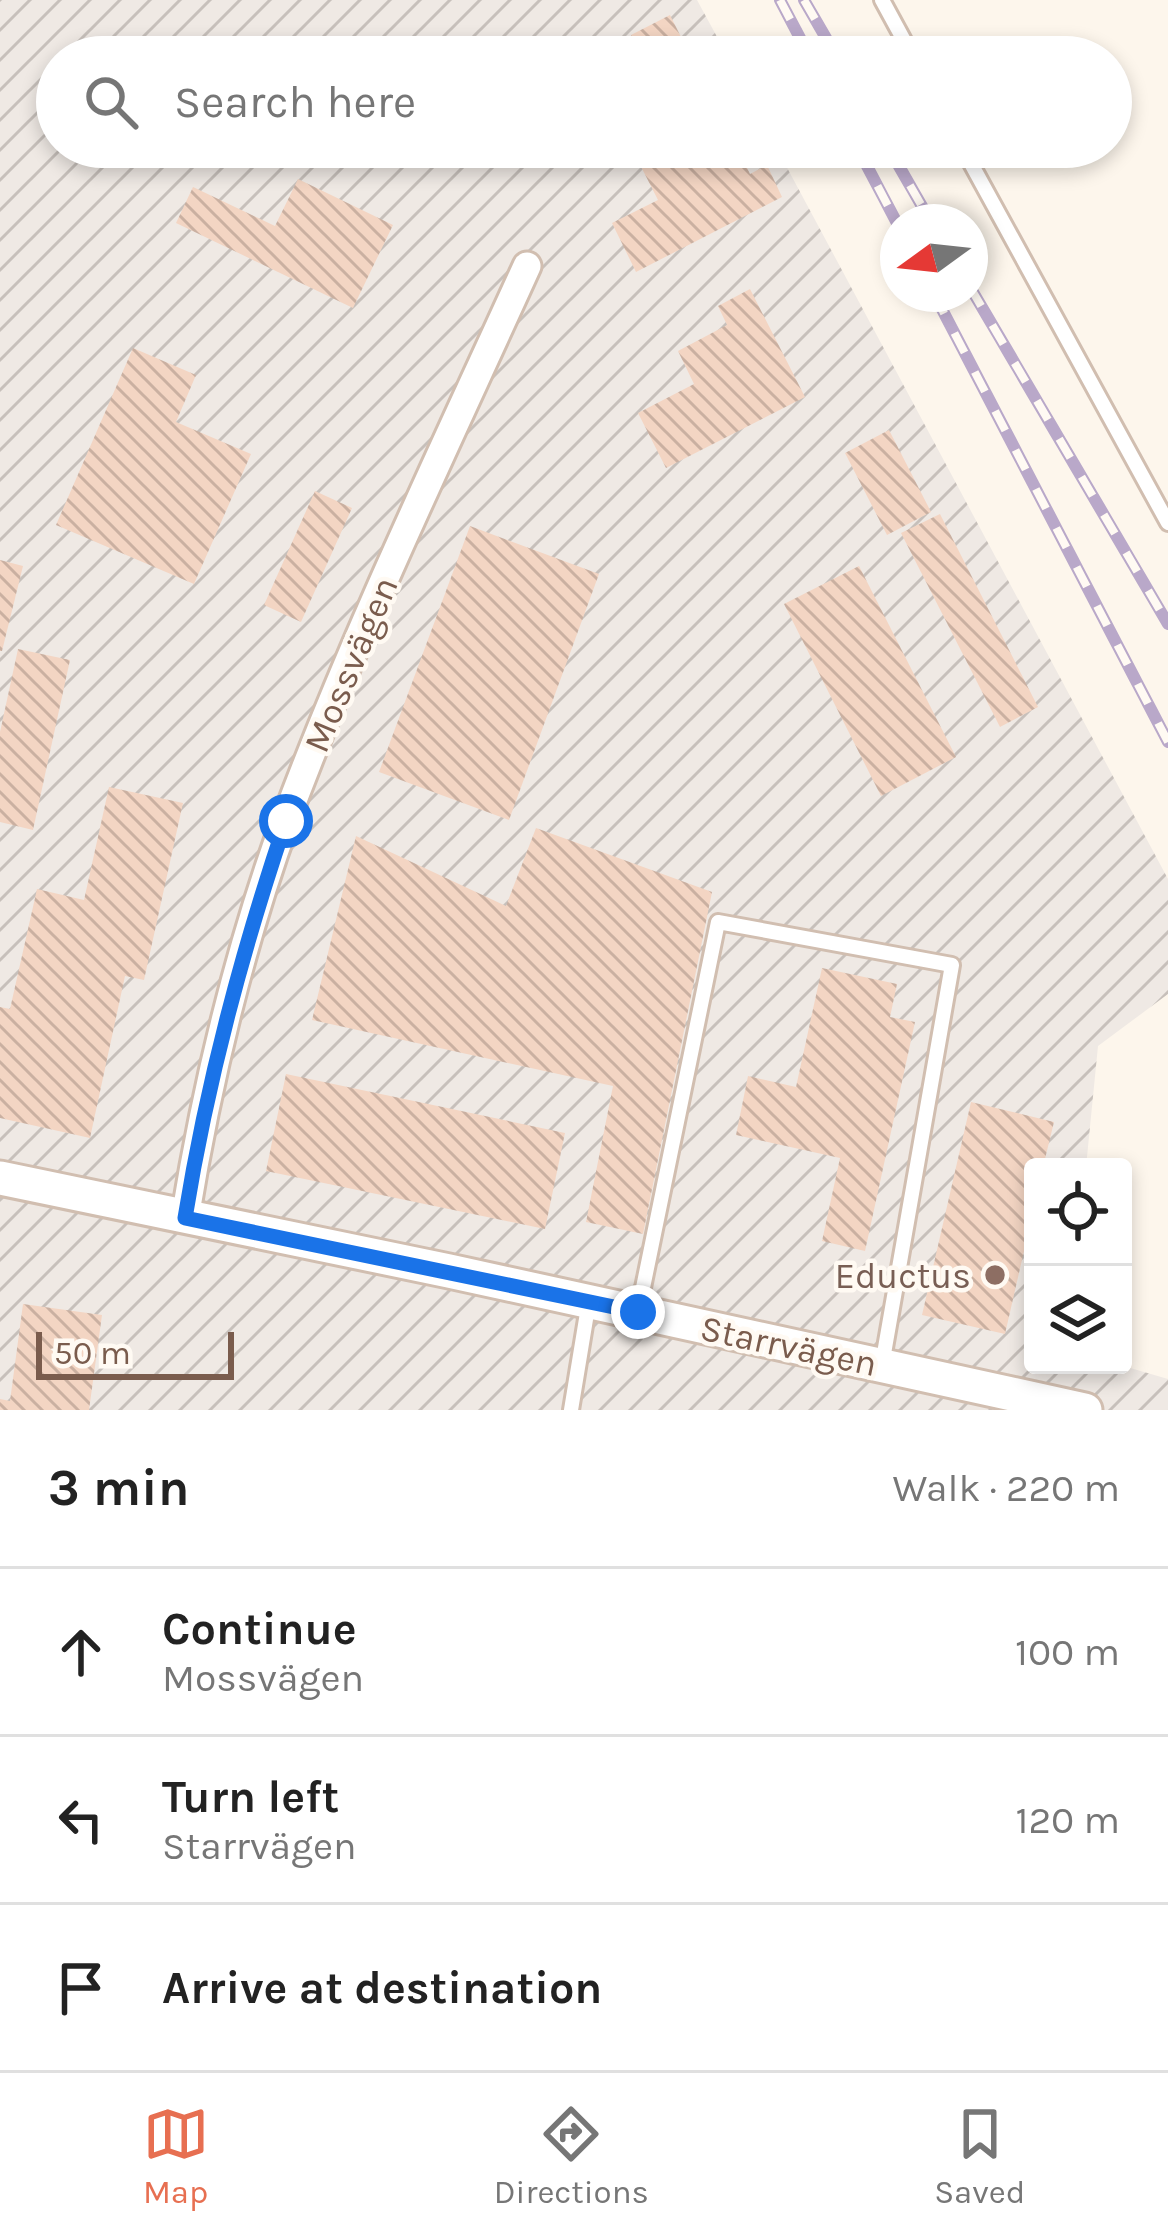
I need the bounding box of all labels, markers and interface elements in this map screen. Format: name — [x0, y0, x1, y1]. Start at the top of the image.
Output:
search box — [36, 36, 1132, 168]
icon: search — [78, 69, 144, 135]
text: Search here — [174, 76, 416, 128]
north arrow — [880, 204, 988, 312]
street label: Mossvägen — [295, 570, 407, 758]
route start — [259, 794, 313, 848]
map controls — [1024, 1158, 1132, 1374]
button: locate — [1024, 1158, 1132, 1266]
place label: Eductus — [835, 1255, 971, 1297]
marker: Eductus — [982, 1262, 1008, 1288]
button: layers — [1024, 1266, 1132, 1374]
route end — [611, 1285, 665, 1339]
street label: Starrvägen — [697, 1307, 881, 1385]
scale bar — [36, 1326, 234, 1379]
text: 50 m — [54, 1334, 131, 1372]
text: 3 min — [48, 1458, 190, 1518]
text: Walk · 220 m — [892, 1465, 1120, 1511]
text: Continue — [162, 1603, 357, 1655]
icon: ahead — [48, 1619, 114, 1685]
text: 100 m — [1015, 1629, 1120, 1675]
text: Mossvägen — [162, 1655, 364, 1701]
text: Turn left — [162, 1771, 339, 1823]
icon: left — [48, 1787, 114, 1853]
text: 120 m — [1016, 1797, 1120, 1843]
text: Starrvägen — [162, 1823, 357, 1869]
icon: arrive — [48, 1955, 114, 2021]
text: Arrive at destination — [162, 1962, 602, 2014]
tab: Map — [143, 2101, 209, 2211]
tab: Directions — [494, 2101, 649, 2211]
tab: Saved — [934, 2101, 1025, 2211]

